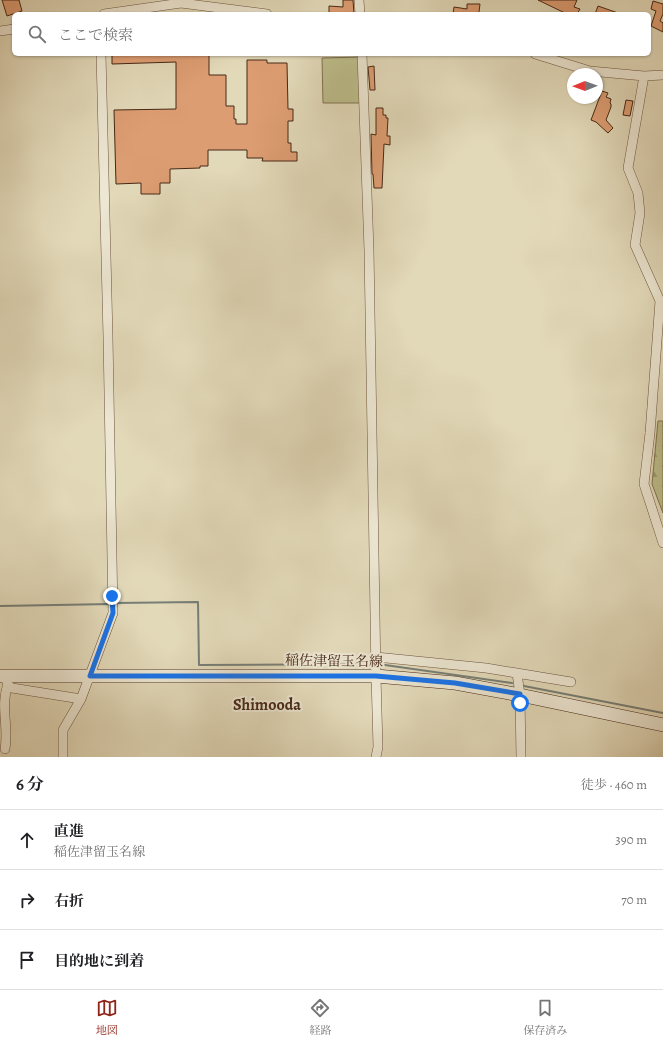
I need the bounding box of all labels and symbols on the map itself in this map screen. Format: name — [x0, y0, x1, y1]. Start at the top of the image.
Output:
north arrow — [567, 68, 603, 104]
route end — [103, 587, 121, 605]
street label: 稲佐津留玉名線 — [285, 651, 383, 671]
district label: Shimooda — [233, 694, 301, 716]
route start — [511, 694, 529, 712]

